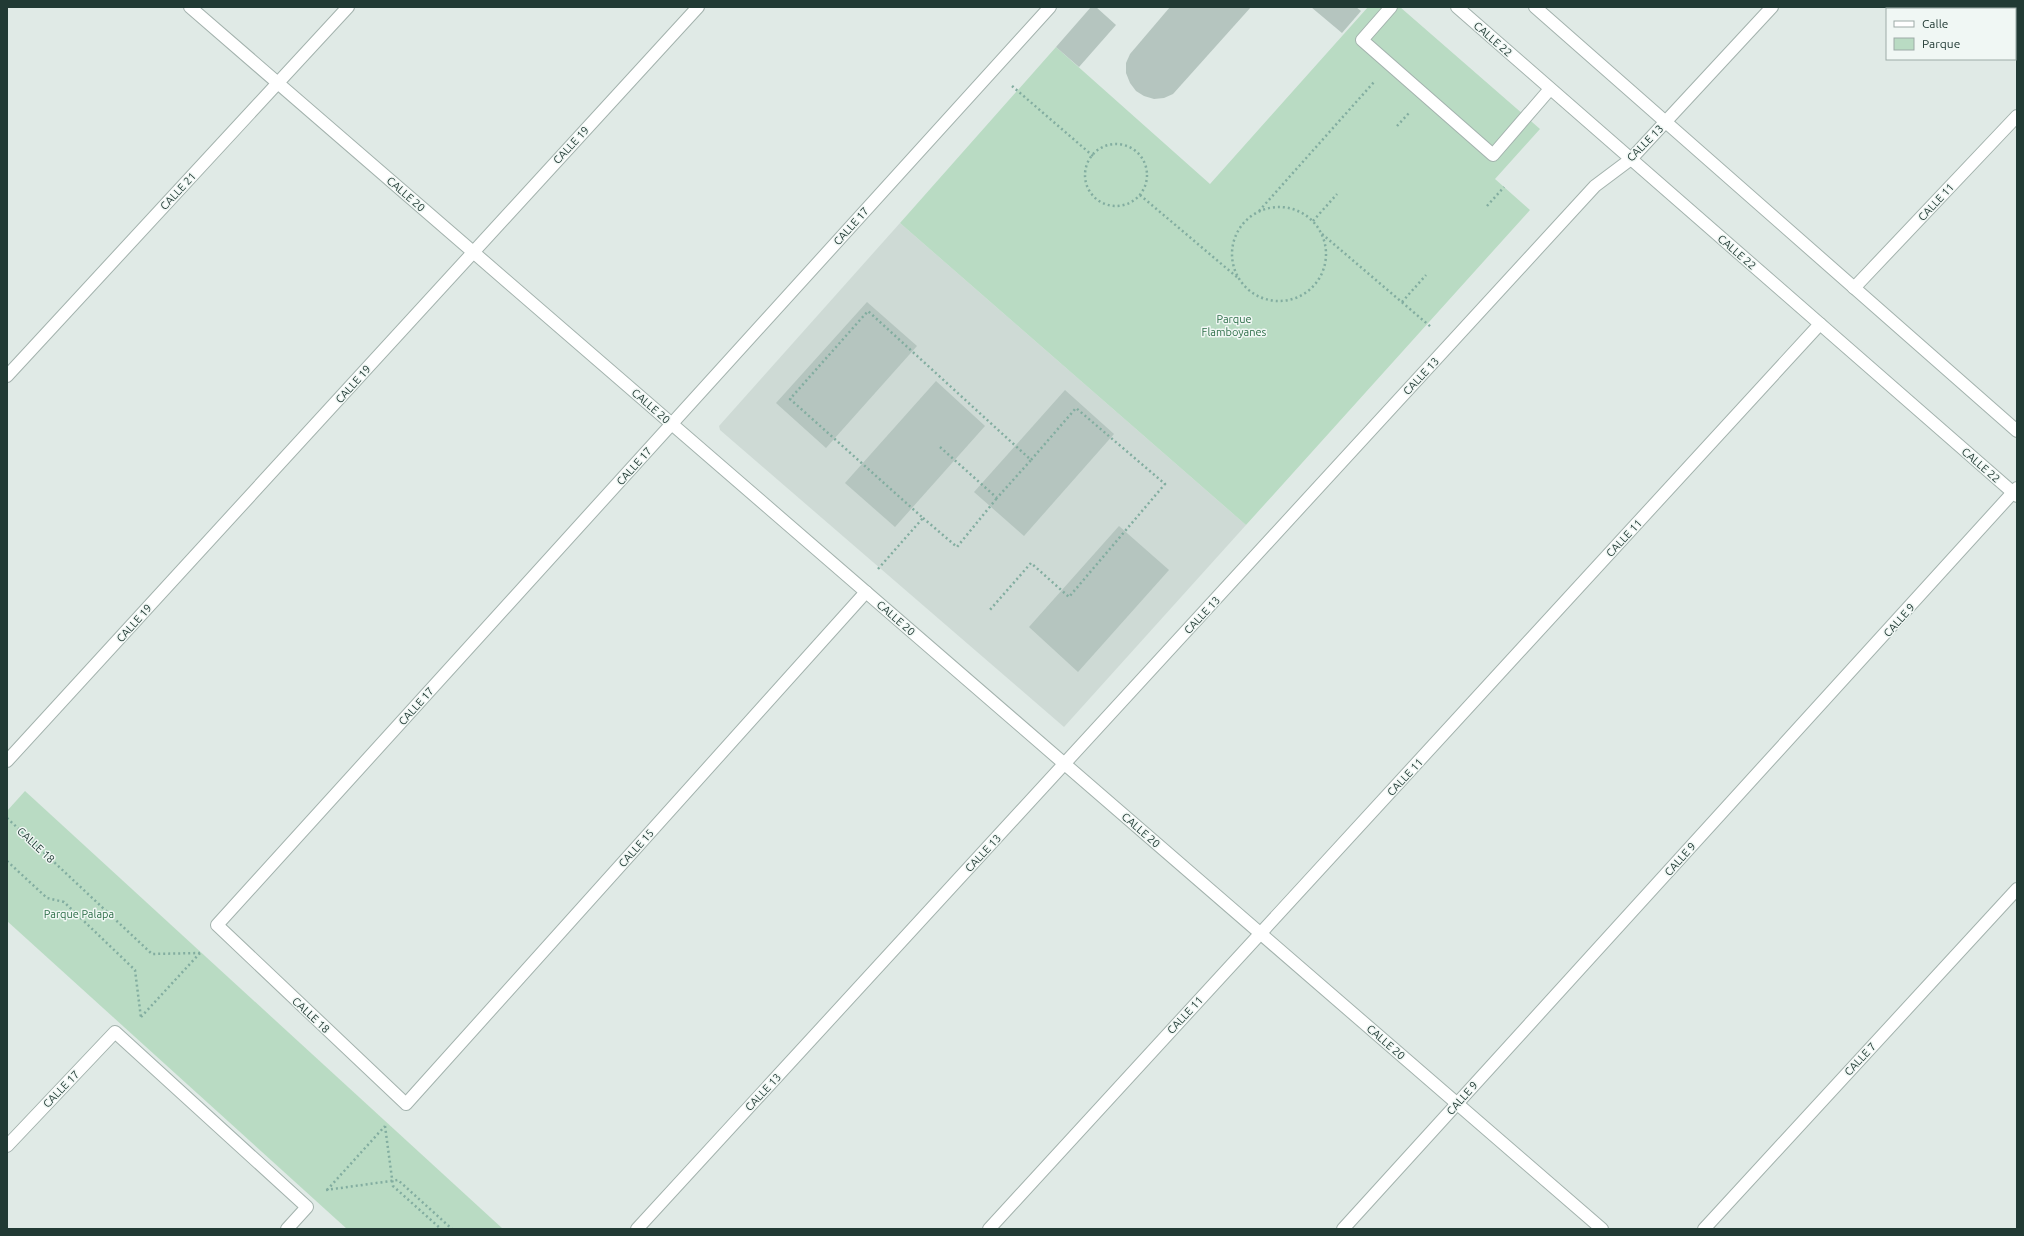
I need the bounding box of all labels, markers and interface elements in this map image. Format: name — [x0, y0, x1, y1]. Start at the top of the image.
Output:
legend — [1886, 8, 2016, 60]
text: Calle — [1922, 17, 1948, 30]
street label: CALLE 22 — [1472, 19, 1514, 59]
text: Parque — [1922, 37, 1960, 50]
street label: CALLE 13 — [1624, 122, 1666, 164]
street label: CALLE 19 — [551, 124, 591, 166]
street label: CALLE 21 — [158, 170, 198, 212]
street label: CALLE 20 — [385, 174, 427, 214]
street label: CALLE 11 — [1916, 181, 1956, 223]
street label: CALLE 17 — [831, 205, 871, 247]
street label: CALLE 22 — [1716, 232, 1758, 272]
park label: Parque Flamboyanes — [1202, 313, 1267, 338]
street label: CALLE 13 — [1401, 355, 1441, 397]
street label: CALLE 19 — [333, 363, 373, 405]
street label: CALLE 20 — [630, 386, 672, 426]
street label: CALLE 17 — [614, 445, 654, 487]
street label: CALLE 22 — [1960, 445, 2002, 485]
street label: CALLE 11 — [1604, 517, 1644, 559]
street label: CALLE 13 — [1182, 594, 1222, 636]
street label: CALLE 20 — [875, 598, 917, 638]
street label: CALLE 9 — [1881, 601, 1917, 639]
street label: CALLE 19 — [114, 602, 154, 644]
street label: CALLE 17 — [396, 685, 436, 727]
street label: CALLE 11 — [1385, 756, 1425, 798]
street label: CALLE 20 — [1120, 810, 1162, 850]
street label: CALLE 18 — [15, 825, 57, 865]
street label: CALLE 15 — [616, 827, 656, 869]
street label: CALLE 13 — [963, 832, 1003, 874]
street label: CALLE 9 — [1662, 840, 1698, 878]
park label: Parque Palapa — [44, 908, 114, 920]
street label: CALLE 11 — [1165, 994, 1205, 1036]
street label: CALLE 18 — [290, 995, 332, 1035]
street label: CALLE 20 — [1365, 1022, 1407, 1062]
street label: CALLE 7 — [1842, 1040, 1878, 1078]
street label: CALLE 17 — [41, 1068, 81, 1110]
street label: CALLE 13 — [743, 1071, 783, 1113]
street label: CALLE 9 — [1444, 1079, 1480, 1117]

